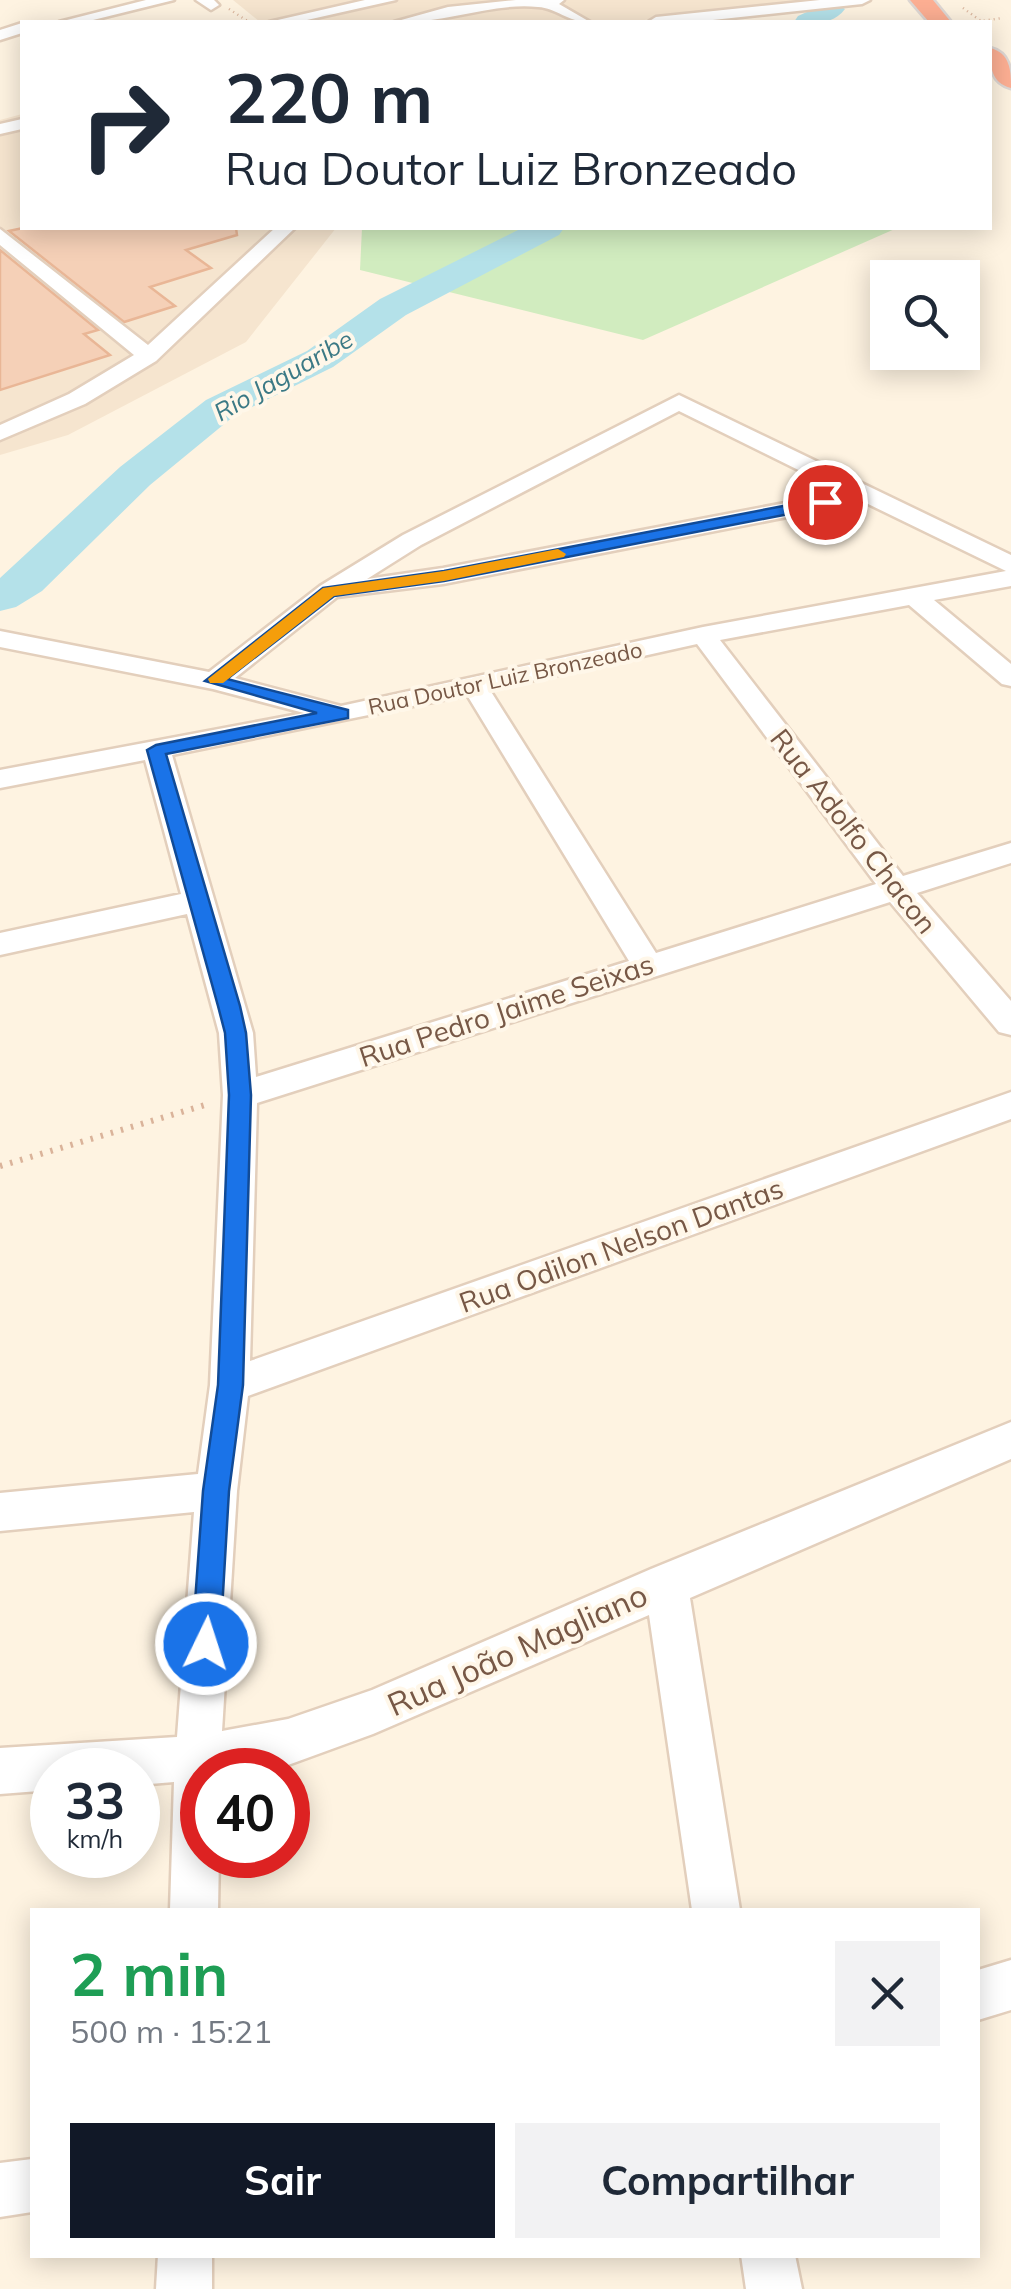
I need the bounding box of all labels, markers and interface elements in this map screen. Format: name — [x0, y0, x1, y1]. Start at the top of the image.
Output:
text: 220 m — [225, 53, 433, 141]
icon: right — [60, 60, 190, 190]
text: Rua Doutor Luiz Bronzeado — [225, 140, 797, 196]
map controls — [870, 260, 980, 370]
button: search — [870, 260, 980, 370]
water label: Rio Jaguaribe — [208, 323, 358, 427]
pin — [783, 460, 868, 545]
icon: arrive — [798, 475, 853, 530]
street label: Rua Doutor Luiz Bronzeado — [365, 635, 645, 721]
street label: Rua Adolfo Chacon — [763, 722, 945, 940]
street label: Rua Pedro Jaime Seixas — [354, 946, 658, 1074]
street label: Rua Odilon Nelson Dantas — [454, 1170, 788, 1320]
street label: Rua João Magliano — [381, 1574, 653, 1724]
position arrow — [154, 1592, 258, 1696]
speed limit sign: 40 — [180, 1748, 310, 1878]
text: 33 — [65, 1769, 125, 1832]
text: km/h — [67, 1823, 123, 1854]
text: 2 min — [70, 1936, 228, 2011]
button: close — [835, 1941, 940, 2046]
text: 500 m · 15:21 — [70, 2011, 272, 2051]
button: Sair — [70, 2123, 495, 2238]
button: Compartilhar — [515, 2123, 940, 2238]

